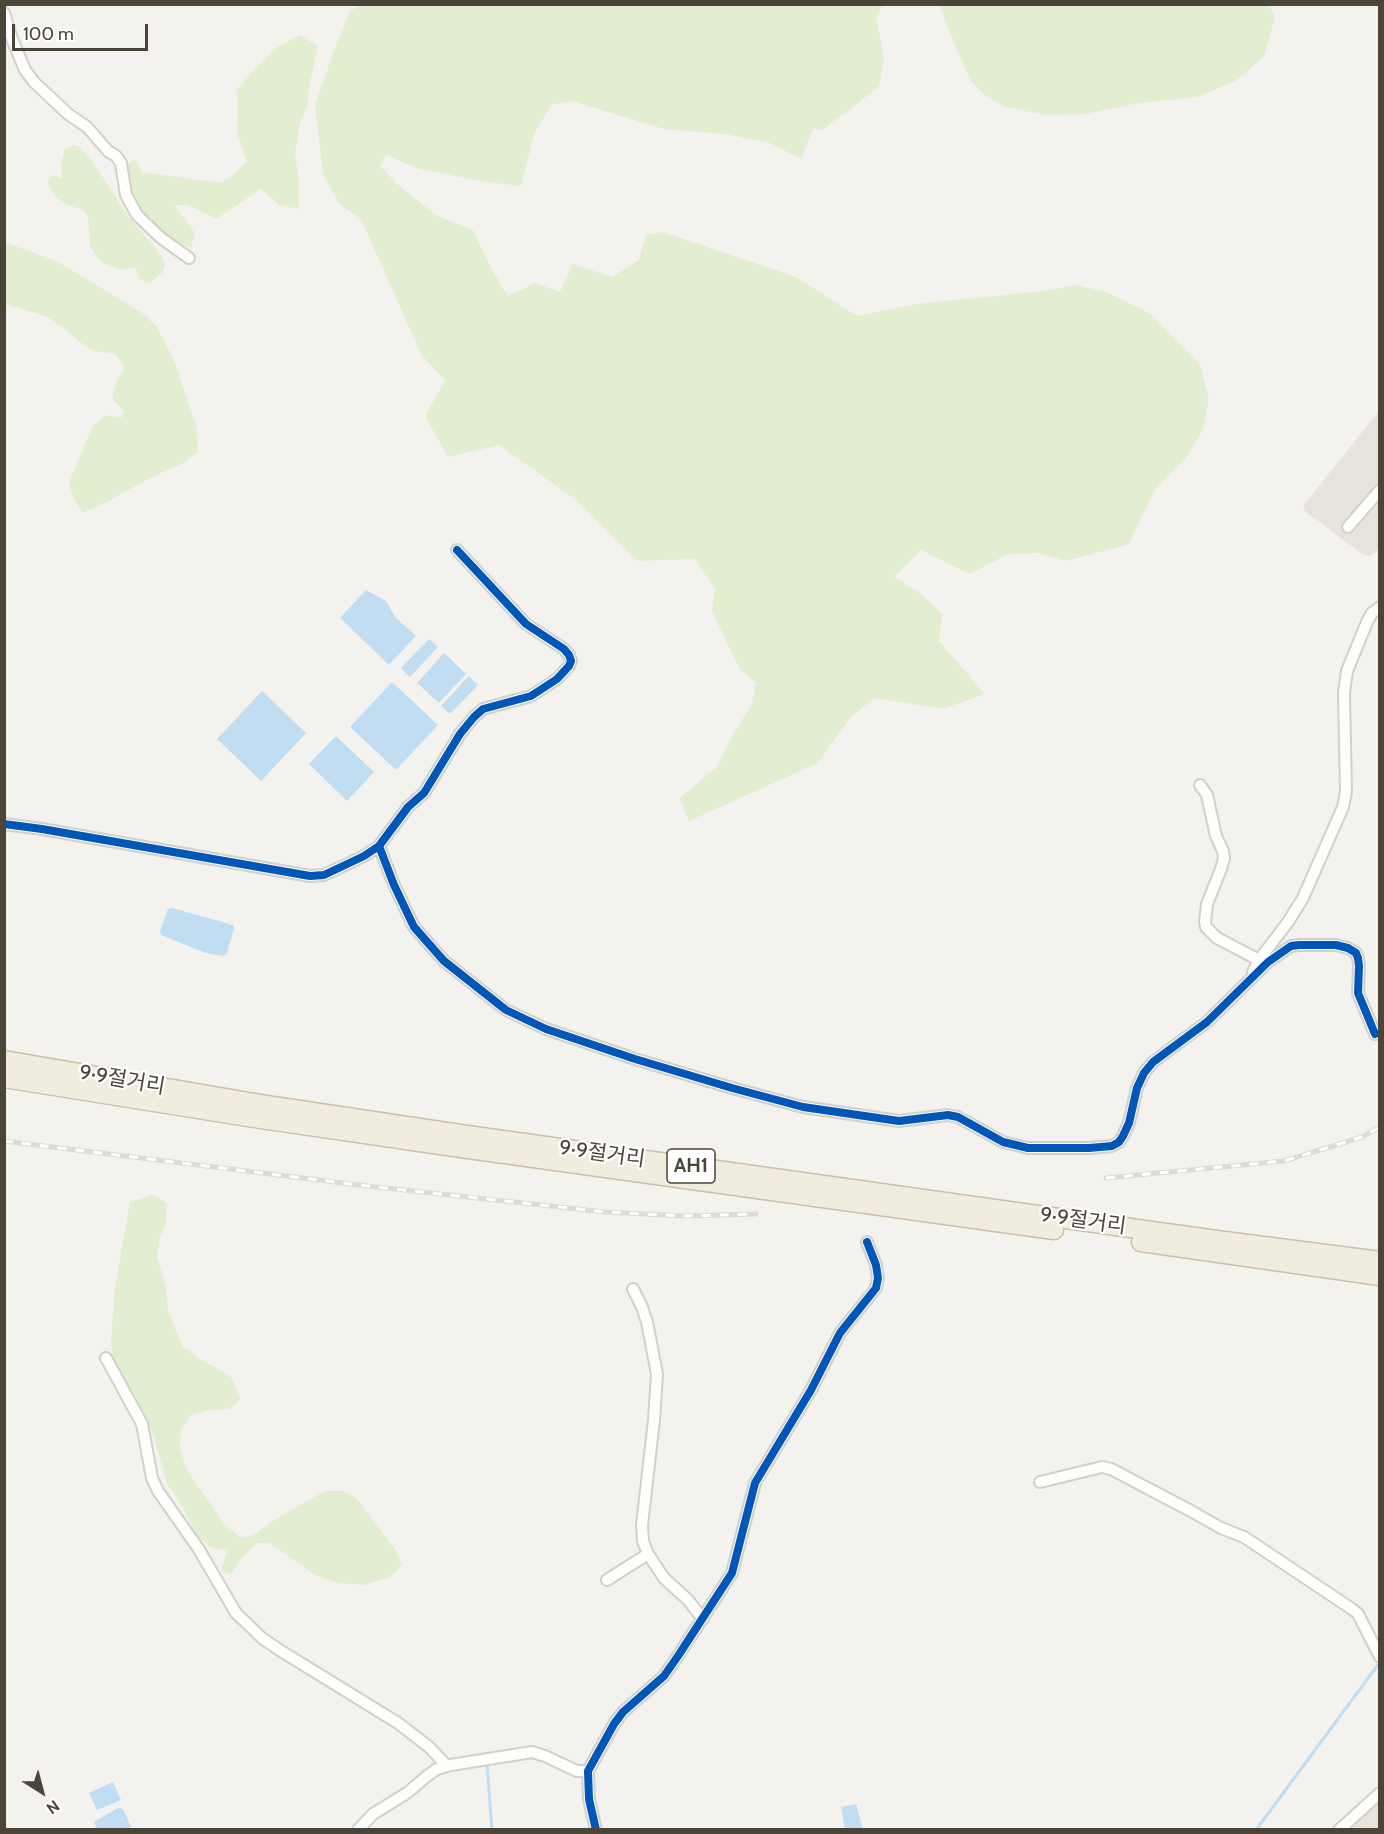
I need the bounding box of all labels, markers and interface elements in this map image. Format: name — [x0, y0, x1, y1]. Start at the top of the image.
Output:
scale bar — [15, 12, 152, 50]
text: 100 m — [23, 23, 74, 45]
street label: 9·9절거리 — [77, 1060, 167, 1100]
street label: 9·9절거리 — [557, 1135, 647, 1173]
road number: AH1 — [667, 1149, 715, 1183]
street label: 9·9절거리 — [1038, 1202, 1128, 1240]
north arrow — [12, 1762, 72, 1822]
text: N — [43, 1796, 63, 1818]

